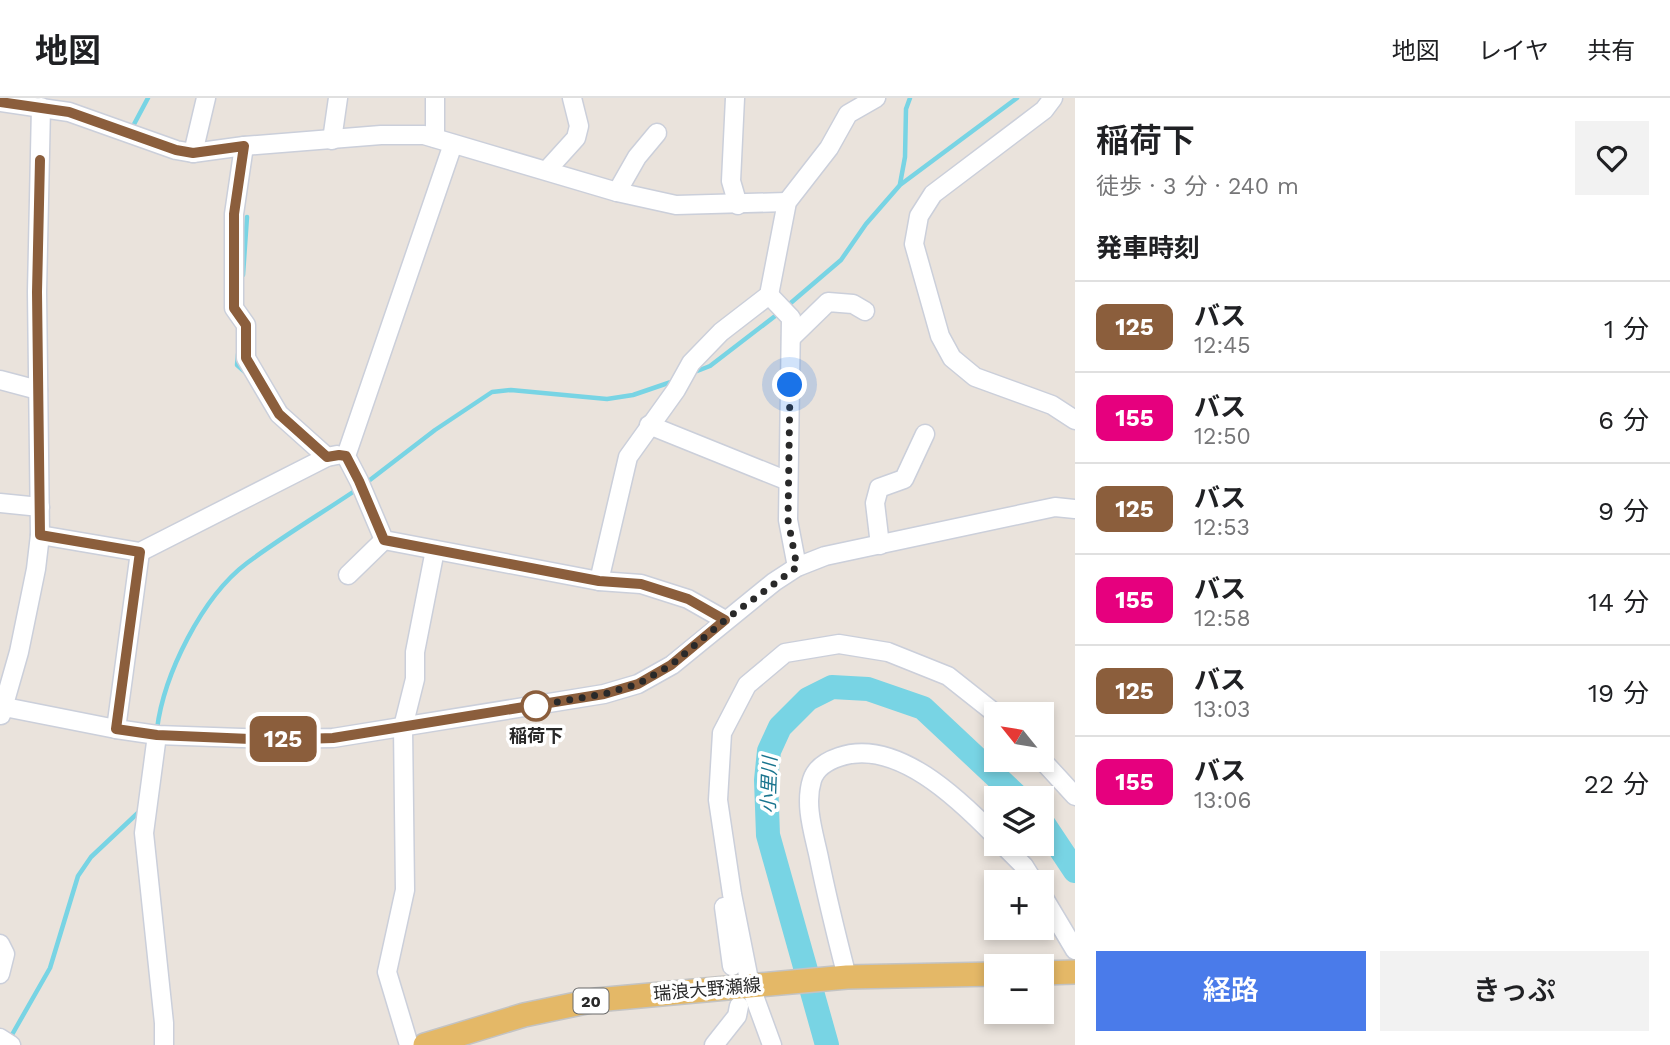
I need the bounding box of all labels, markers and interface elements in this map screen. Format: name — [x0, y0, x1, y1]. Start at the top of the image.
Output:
text: 地図 — [35, 31, 101, 70]
text: 地図 — [1392, 37, 1440, 65]
text: レイヤ — [1478, 37, 1549, 65]
text: 共有 — [1587, 37, 1635, 65]
text: 稲荷下 — [1096, 121, 1195, 160]
button: heart — [1575, 121, 1649, 195]
text: 徒歩 · 3 分 · 240 m — [1096, 173, 1299, 200]
text: 発車時刻 — [1096, 233, 1200, 263]
text: バス — [1194, 301, 1246, 331]
text: 125 — [1115, 313, 1154, 341]
text: 1 分 — [1604, 314, 1649, 344]
text: 12:45 — [1194, 332, 1251, 359]
your location — [772, 367, 807, 402]
text: バス — [1194, 392, 1246, 422]
text: 155 — [1115, 404, 1154, 432]
text: 6 分 — [1598, 405, 1649, 435]
text: 12:50 — [1194, 423, 1251, 450]
text: バス — [1194, 483, 1246, 513]
text: 125 — [1115, 495, 1154, 523]
text: 9 分 — [1598, 496, 1649, 526]
text: 12:53 — [1194, 514, 1250, 541]
text: バス — [1194, 574, 1246, 604]
text: 155 — [1115, 586, 1154, 614]
text: 14 分 — [1588, 587, 1649, 617]
text: 12:58 — [1194, 605, 1251, 632]
text: バス — [1194, 665, 1246, 695]
text: 125 — [1115, 677, 1154, 705]
text: 19 分 — [1588, 678, 1649, 708]
marker: 稲荷下 — [521, 691, 551, 721]
text: 13:03 — [1194, 696, 1250, 723]
north arrow — [984, 702, 1054, 772]
map controls — [984, 702, 1054, 1024]
line badge: 125 — [243, 716, 323, 762]
text: 125 — [264, 725, 302, 753]
place label: 稲荷下 — [509, 725, 563, 746]
water label: 小里川 — [757, 754, 782, 814]
text: バス — [1194, 756, 1246, 786]
text: 155 — [1115, 768, 1154, 796]
text: 22 分 — [1584, 769, 1649, 799]
button: layers — [984, 786, 1054, 856]
text: 13:06 — [1194, 787, 1251, 814]
button: + — [984, 870, 1054, 940]
button: 経路 — [1096, 951, 1366, 1031]
button: きっぷ — [1380, 951, 1649, 1031]
button: − — [984, 954, 1054, 1024]
street label: 瑞浪大野瀬線 — [652, 974, 762, 1004]
road number: 20 — [574, 988, 608, 1014]

